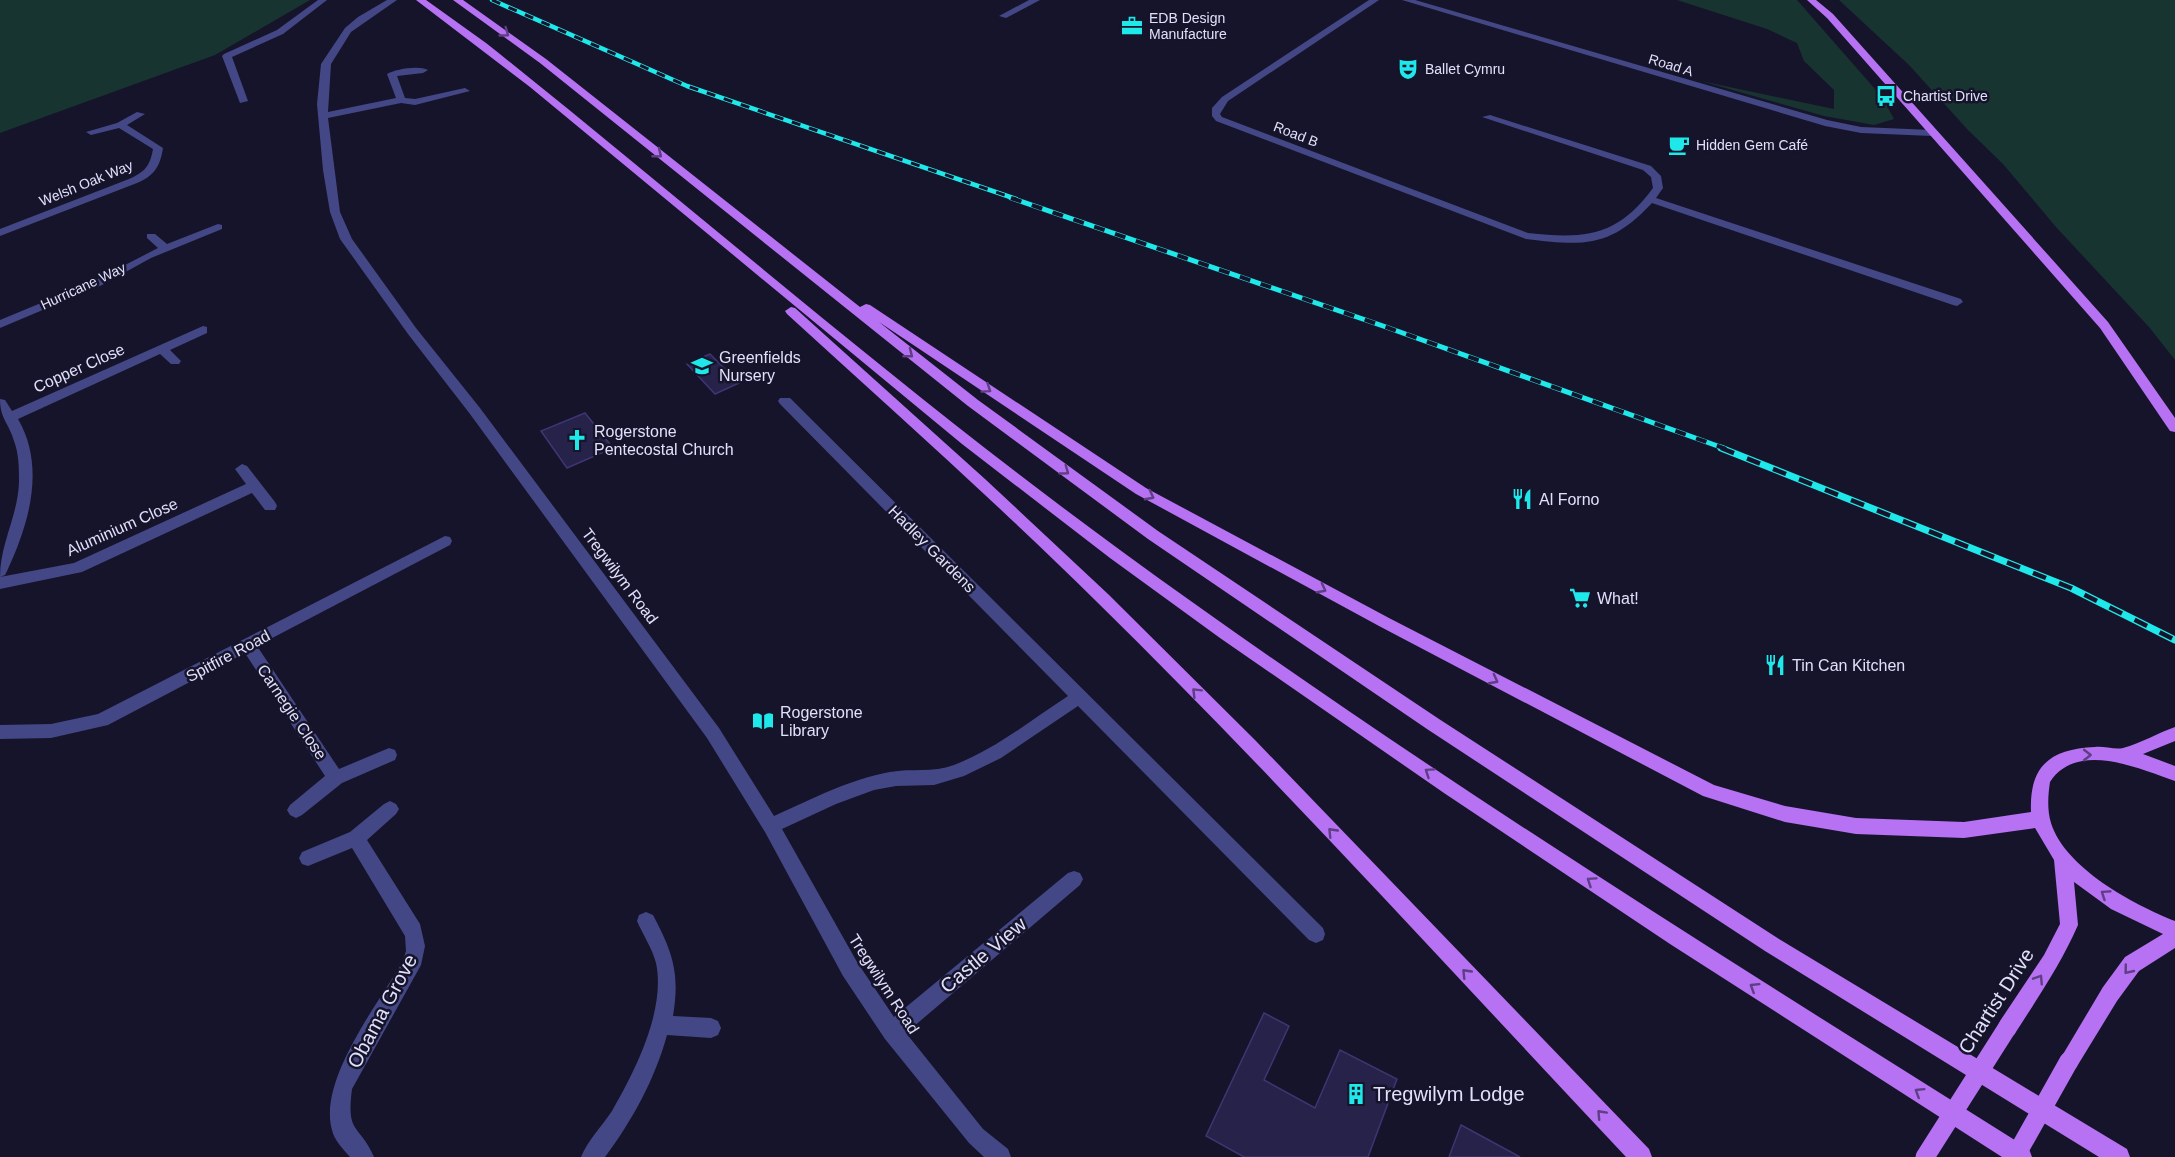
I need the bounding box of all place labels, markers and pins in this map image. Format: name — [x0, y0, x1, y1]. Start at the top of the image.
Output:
place label: EDB Design Manufacture — [1149, 10, 1227, 42]
office icon: EDB Design Manufacture — [1120, 14, 1144, 38]
theatre icon: Ballet Cymru — [1396, 57, 1420, 81]
place label: Ballet Cymru — [1425, 61, 1505, 77]
bus stop icon: Chartist Drive — [1874, 84, 1898, 108]
place label: Chartist Drive — [1903, 88, 1988, 104]
cafe icon: Hidden Gem Café — [1667, 133, 1691, 157]
place label: Hidden Gem Café — [1696, 137, 1808, 153]
place label: Greenfields Nursery — [719, 349, 801, 384]
school or university icon: Greenfields Nursery — [690, 354, 714, 378]
place label: Rogerstone Pentecostal Church — [594, 423, 734, 458]
church icon: Rogerstone Pentecostal Church — [565, 428, 589, 452]
restaurant icon: Al Forno — [1510, 487, 1534, 511]
place label: Al Forno — [1539, 491, 1600, 508]
supermarket icon: What! — [1568, 586, 1592, 610]
place label: What! — [1597, 590, 1639, 607]
restaurant icon: Tin Can Kitchen — [1763, 653, 1787, 677]
place label: Tin Can Kitchen — [1792, 657, 1905, 674]
place label: Rogerstone Library — [780, 704, 863, 739]
library icon: Rogerstone Library — [751, 709, 775, 733]
building icon: Tregwilym Lodge — [1344, 1082, 1368, 1106]
place label: Tregwilym Lodge — [1373, 1083, 1525, 1105]

